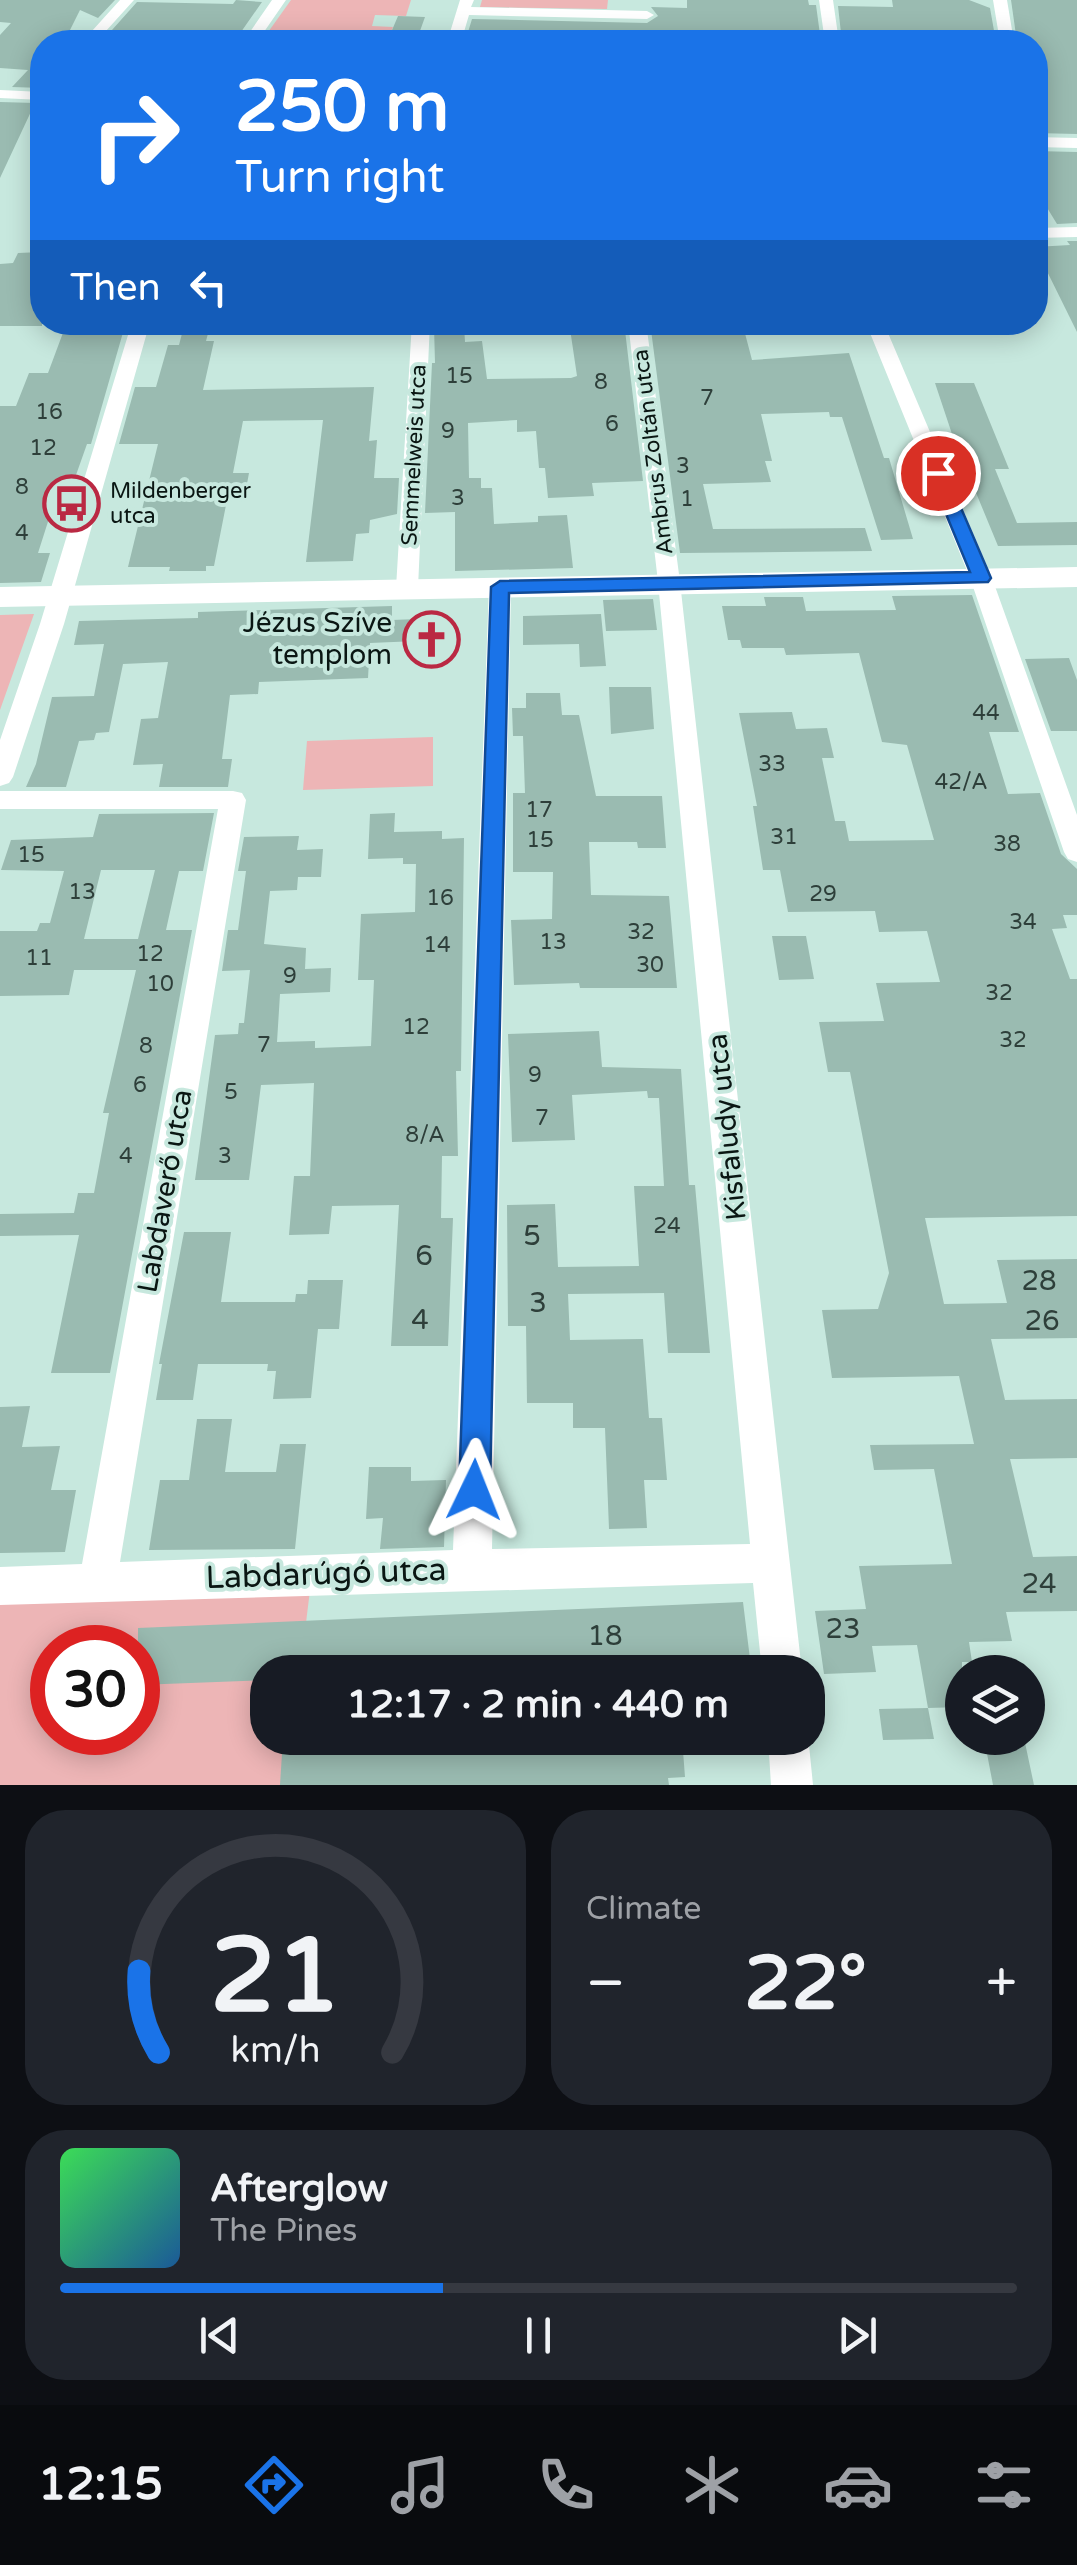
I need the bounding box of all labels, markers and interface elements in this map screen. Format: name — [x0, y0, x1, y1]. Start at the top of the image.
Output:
text: 250 m — [235, 66, 449, 150]
icon: right — [70, 70, 200, 200]
text: Turn right — [235, 151, 444, 205]
icon: left — [181, 260, 236, 315]
text: Then — [70, 265, 161, 311]
street label: Ambrus Zoltán utca — [627, 348, 679, 556]
house number: 15 — [445, 363, 473, 389]
street label: Semmelweis utca — [396, 364, 432, 546]
house number: 8 — [594, 369, 608, 395]
house number: 7 — [700, 385, 714, 411]
house number: 16 — [35, 399, 63, 425]
house number: 6 — [605, 411, 619, 437]
house number: 9 — [441, 418, 455, 444]
pin — [896, 431, 981, 516]
house number: 12 — [29, 435, 57, 461]
icon: arrive — [911, 446, 966, 501]
house number: 3 — [676, 453, 690, 479]
house number: 8 — [15, 474, 29, 500]
bus stop icon: Mildenberger utca — [41, 474, 101, 534]
place label: Mildenberger utca — [110, 478, 251, 529]
house number: 3 — [451, 485, 465, 511]
house number: 1 — [680, 486, 694, 512]
house number: 4 — [15, 520, 29, 546]
place label: Jézus Szíve templom — [243, 606, 392, 672]
church icon: Jézus Szíve templom — [401, 609, 461, 669]
house number: 44 — [972, 700, 1000, 726]
house number: 33 — [758, 751, 786, 777]
house number: 42/A — [934, 769, 988, 795]
house number: 17 — [525, 797, 553, 823]
house number: 31 — [770, 824, 798, 850]
house number: 15 — [526, 827, 554, 853]
house number: 38 — [993, 831, 1021, 857]
house number: 15 — [17, 842, 45, 868]
house number: 13 — [68, 879, 96, 905]
house number: 29 — [809, 881, 837, 907]
house number: 16 — [426, 885, 454, 911]
house number: 34 — [1009, 909, 1037, 935]
house number: 32 — [627, 919, 655, 945]
house number: 13 — [539, 929, 567, 955]
house number: 14 — [423, 932, 451, 958]
house number: 12 — [136, 941, 164, 967]
house number: 11 — [25, 945, 53, 971]
house number: 30 — [636, 952, 664, 978]
house number: 9 — [283, 963, 297, 989]
house number: 10 — [146, 971, 174, 997]
house number: 32 — [985, 980, 1013, 1006]
house number: 12 — [402, 1014, 430, 1040]
house number: 32 — [999, 1027, 1027, 1053]
house number: 7 — [257, 1032, 271, 1058]
street label: Kisfaludy utca — [700, 1032, 754, 1222]
house number: 8 — [139, 1033, 153, 1059]
house number: 9 — [528, 1062, 542, 1088]
house number: 6 — [133, 1072, 147, 1098]
house number: 5 — [224, 1079, 238, 1105]
street label: Labdaverő utca — [130, 1087, 200, 1295]
house number: 7 — [535, 1105, 549, 1131]
house number: 8/A — [405, 1122, 445, 1148]
house number: 4 — [119, 1143, 133, 1169]
house number: 3 — [218, 1143, 232, 1169]
house number: 24 — [653, 1213, 681, 1239]
house number: 5 — [523, 1219, 541, 1253]
house number: 6 — [415, 1239, 433, 1273]
house number: 28 — [1021, 1264, 1057, 1298]
house number: 3 — [529, 1286, 547, 1320]
house number: 4 — [411, 1303, 429, 1337]
house number: 26 — [1024, 1304, 1060, 1338]
position arrow — [422, 1438, 526, 1542]
street label: Labdarúgó utca — [205, 1551, 447, 1597]
house number: 24 — [1021, 1567, 1057, 1601]
house number: 23 — [825, 1612, 861, 1646]
house number: 18 — [587, 1619, 623, 1653]
speed limit sign: 30 — [30, 1625, 160, 1755]
map controls — [945, 1655, 1045, 1755]
button: layers — [945, 1655, 1045, 1755]
text: 12:17 · 2 min · 440 m — [346, 1682, 729, 1728]
text: Climate — [586, 1890, 701, 1928]
text: 21 — [210, 1915, 341, 2040]
text: 22° — [744, 1939, 867, 2029]
text: − — [586, 1951, 625, 2017]
text: + — [986, 1951, 1017, 2017]
text: km/h — [231, 2029, 320, 2072]
text: Afterglow — [210, 2166, 388, 2212]
text: The Pines — [210, 2212, 357, 2250]
icon: previous — [192, 2308, 247, 2363]
icon: pause — [511, 2308, 566, 2363]
icon: next — [830, 2308, 885, 2363]
icon: directions — [239, 2450, 309, 2520]
icon: music — [385, 2450, 455, 2520]
icon: phone — [531, 2450, 601, 2520]
icon: climate — [677, 2450, 747, 2520]
icon: car — [823, 2450, 893, 2520]
icon: filters — [969, 2450, 1039, 2520]
text: 12:15 — [38, 2458, 163, 2512]

